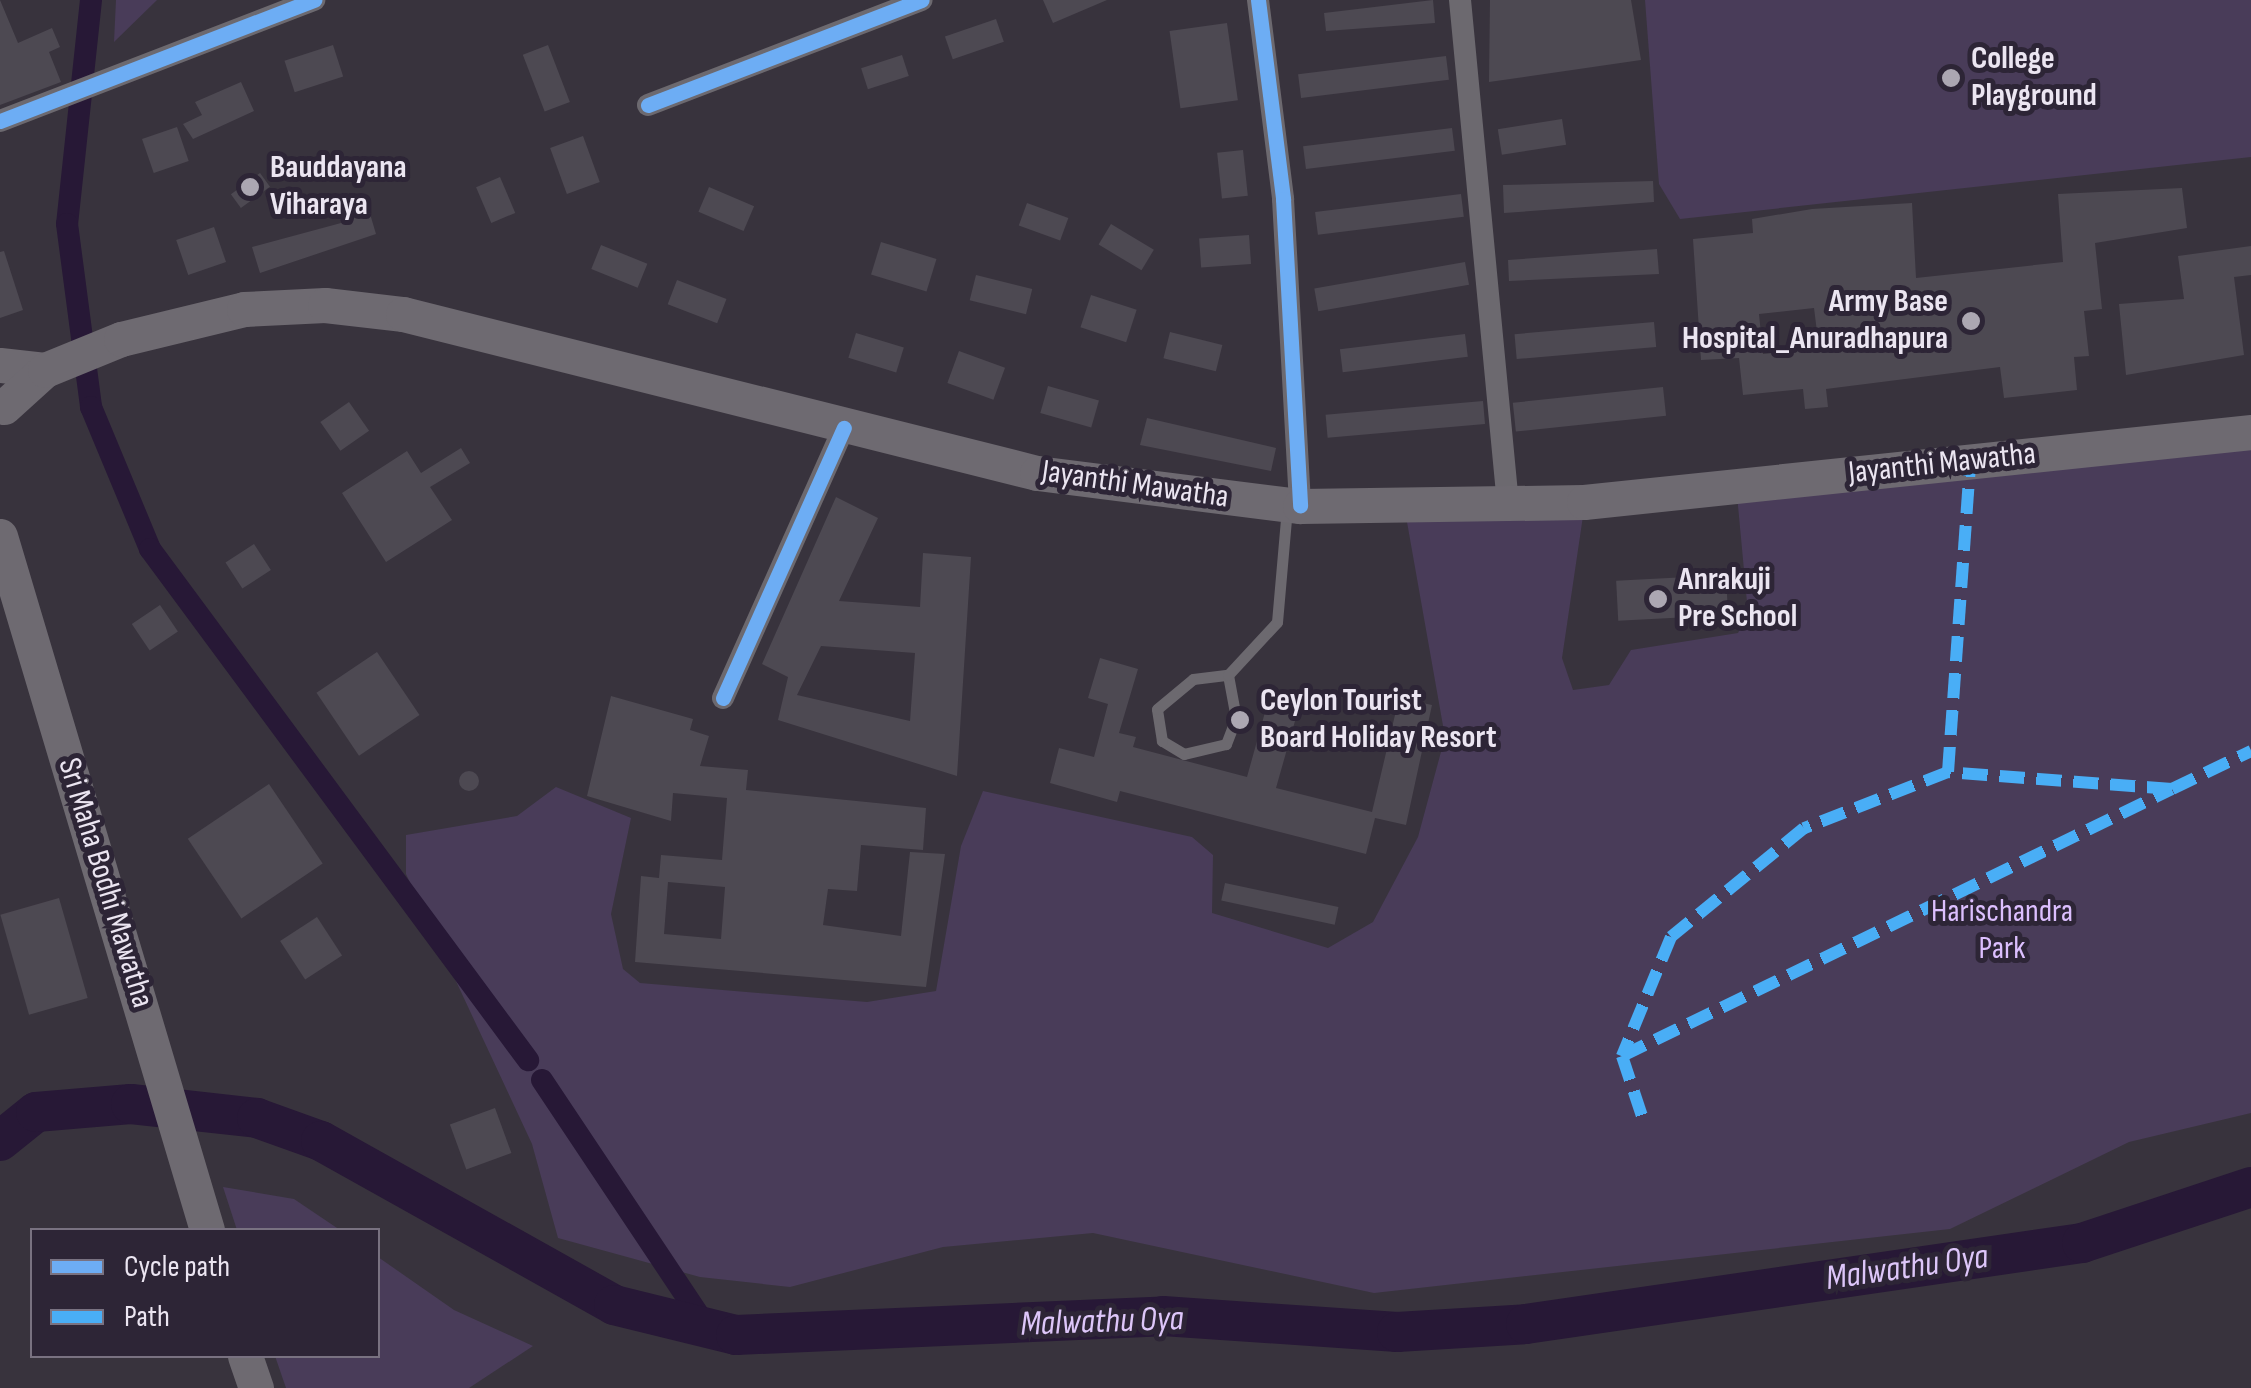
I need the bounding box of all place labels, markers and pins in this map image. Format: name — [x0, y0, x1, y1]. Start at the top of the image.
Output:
place label: College Playground — [1971, 41, 2097, 116]
marker: College Playground — [1940, 67, 1962, 89]
place label: Bauddayana Viharaya — [270, 150, 407, 225]
marker: Bauddayana Viharaya — [239, 176, 261, 198]
place label: Army Base Hospital_Anuradhapura — [1682, 284, 1948, 359]
marker: Army Base Hospital_Anuradhapura — [1958, 308, 1984, 334]
place label: Anrakuji Pre School — [1678, 562, 1797, 637]
marker: Anrakuji Pre School — [1647, 588, 1669, 610]
place label: Ceylon Tourist Board Holiday Resort — [1260, 683, 1496, 758]
marker: Ceylon Tourist Board Holiday Resort — [1229, 709, 1251, 731]

